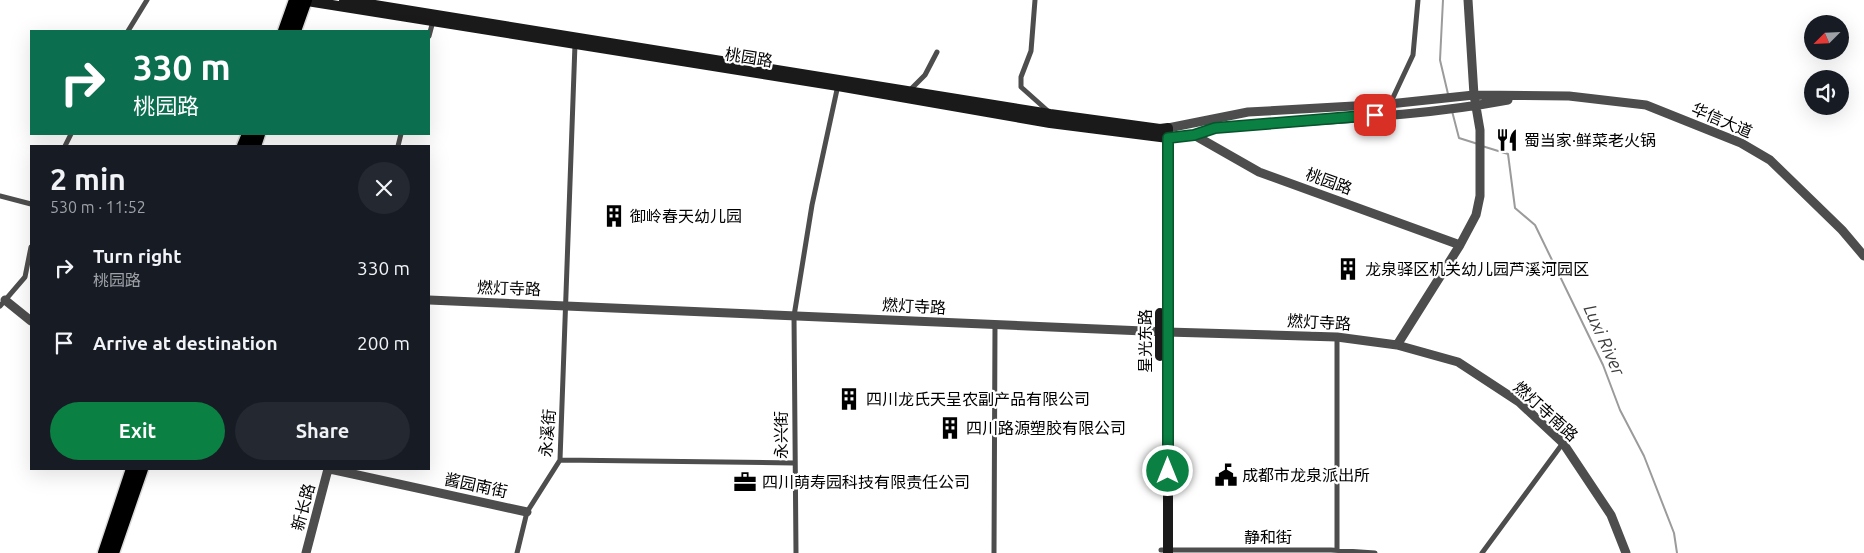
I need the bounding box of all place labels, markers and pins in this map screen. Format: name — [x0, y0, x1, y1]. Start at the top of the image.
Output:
pin — [1354, 94, 1396, 136]
restaurant icon: 蜀当家·鲜菜老火锅 — [1494, 127, 1520, 153]
place label: 蜀当家·鲜菜老火锅 — [1524, 131, 1656, 149]
building icon: 御岭春天幼儿园 — [601, 203, 627, 229]
place label: 御岭春天幼儿园 — [630, 207, 742, 225]
building icon: 龙泉驿区机关幼儿园芦溪河园区 — [1335, 256, 1361, 282]
place label: 龙泉驿区机关幼儿园芦溪河园区 — [1365, 260, 1589, 278]
building icon: 四川龙氏天呈农副产品有限公司 — [836, 386, 862, 412]
place label: 四川龙氏天呈农副产品有限公司 — [866, 390, 1090, 408]
building icon: 四川路源塑胶有限公司 — [937, 415, 963, 441]
place label: 四川路源塑胶有限公司 — [966, 419, 1126, 437]
public building icon: 成都市龙泉派出所 — [1213, 462, 1239, 488]
place label: 成都市龙泉派出所 — [1242, 466, 1370, 484]
office icon: 四川萌寿园科技有限责任公司 — [732, 469, 758, 495]
place label: 四川萌寿园科技有限责任公司 — [762, 473, 970, 491]

